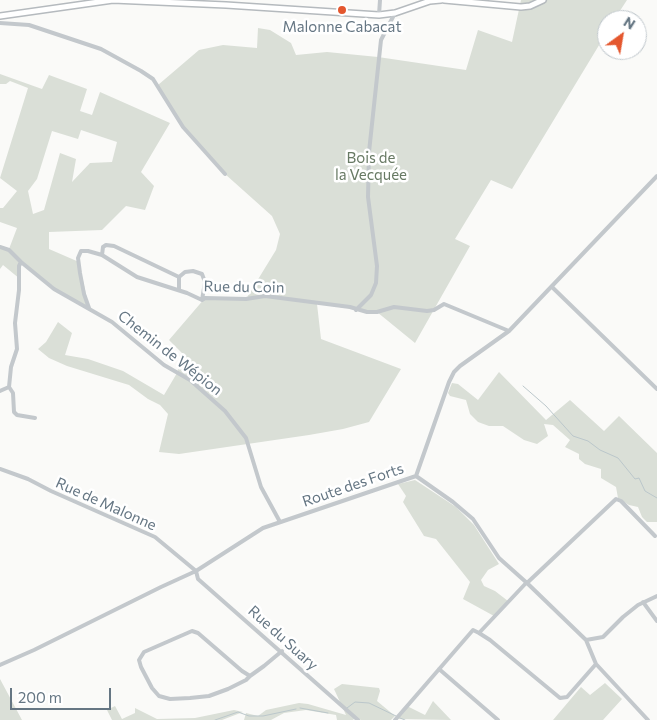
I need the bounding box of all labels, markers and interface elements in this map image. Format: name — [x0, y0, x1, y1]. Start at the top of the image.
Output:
marker: Malonne Cabacat — [336, 4, 348, 16]
north arrow — [597, 10, 647, 60]
text: N — [621, 13, 639, 33]
place label: Malonne Cabacat — [282, 18, 402, 36]
park label: Bois de la Vecquée — [335, 149, 407, 184]
street label: Rue du Coin — [203, 277, 285, 297]
street label: Chemin de Wépion — [114, 307, 226, 399]
street label: Route des Forts — [300, 459, 406, 511]
street label: Rue de Malonne — [53, 474, 159, 534]
street label: Rue du Suary — [244, 602, 322, 674]
scale bar — [12, 678, 114, 710]
text: 200 m — [18, 688, 62, 706]

